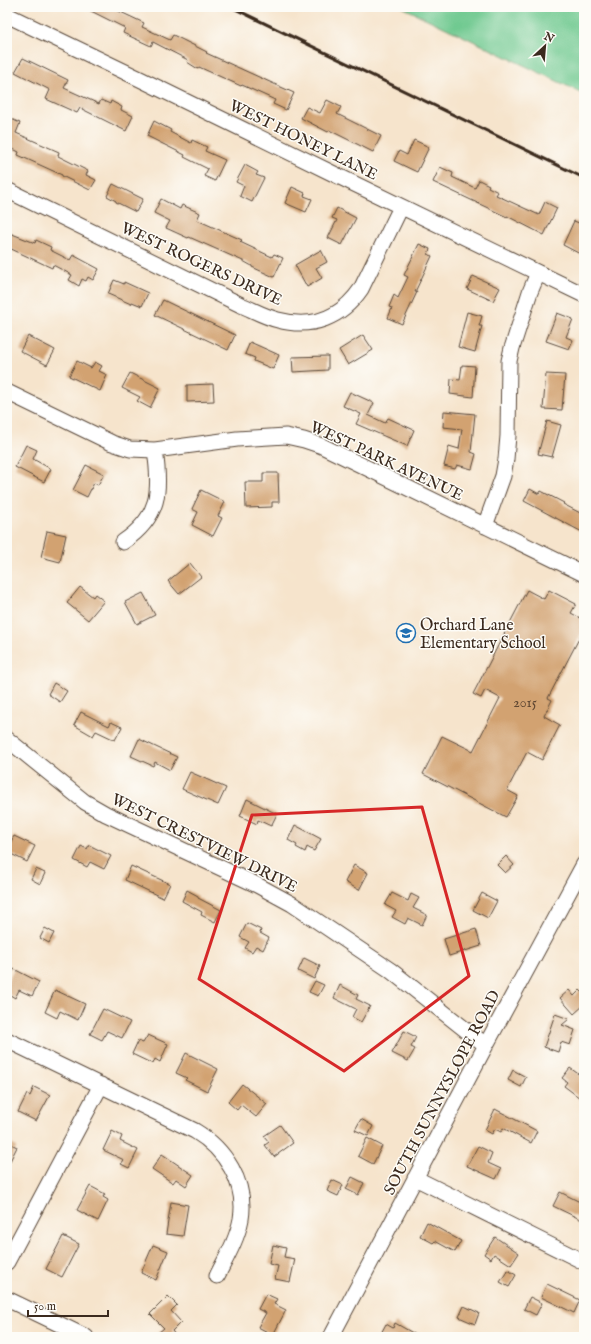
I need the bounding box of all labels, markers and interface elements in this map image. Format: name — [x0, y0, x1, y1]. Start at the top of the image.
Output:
north arrow — [525, 26, 565, 66]
text: N — [541, 29, 557, 46]
street label: WEST HONEY LANE — [226, 96, 381, 185]
street label: WEST ROGERS DRIVE — [117, 219, 285, 311]
street label: WEST PARK AVENUE — [306, 418, 466, 506]
place label: Orchard Lane Elementary School — [420, 616, 546, 654]
school or university icon: Orchard Lane Elementary School — [395, 622, 417, 644]
house number: 2015 — [513, 694, 537, 712]
street label: WEST CRESTVIEW DRIVE — [108, 790, 300, 898]
street label: SOUTH SUNNYSLOPE ROAD — [380, 987, 505, 1199]
scale bar — [28, 1292, 108, 1318]
text: 50 m — [34, 1299, 56, 1314]

